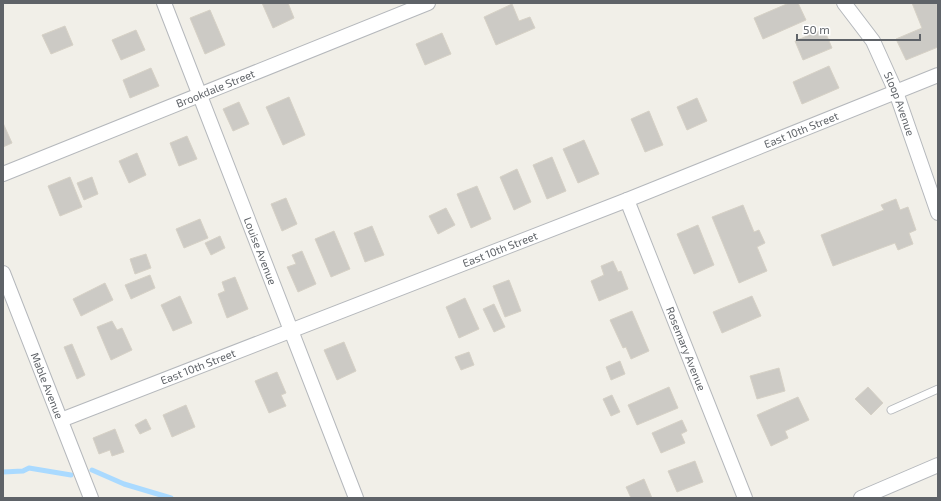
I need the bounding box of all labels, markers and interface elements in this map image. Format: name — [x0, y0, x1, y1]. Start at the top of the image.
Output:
scale bar — [797, 16, 920, 42]
text: 50 m — [803, 22, 830, 36]
street label: Brookdale Street — [174, 66, 257, 110]
street label: Sloop Avenue — [882, 70, 918, 137]
street label: East 10th Street — [762, 109, 840, 150]
street label: Louise Avenue — [242, 215, 280, 287]
street label: East 10th Street — [461, 228, 539, 269]
street label: Rosemary Avenue — [664, 305, 709, 393]
street label: East 10th Street — [159, 346, 237, 387]
street label: Mable Avenue — [29, 350, 66, 421]

